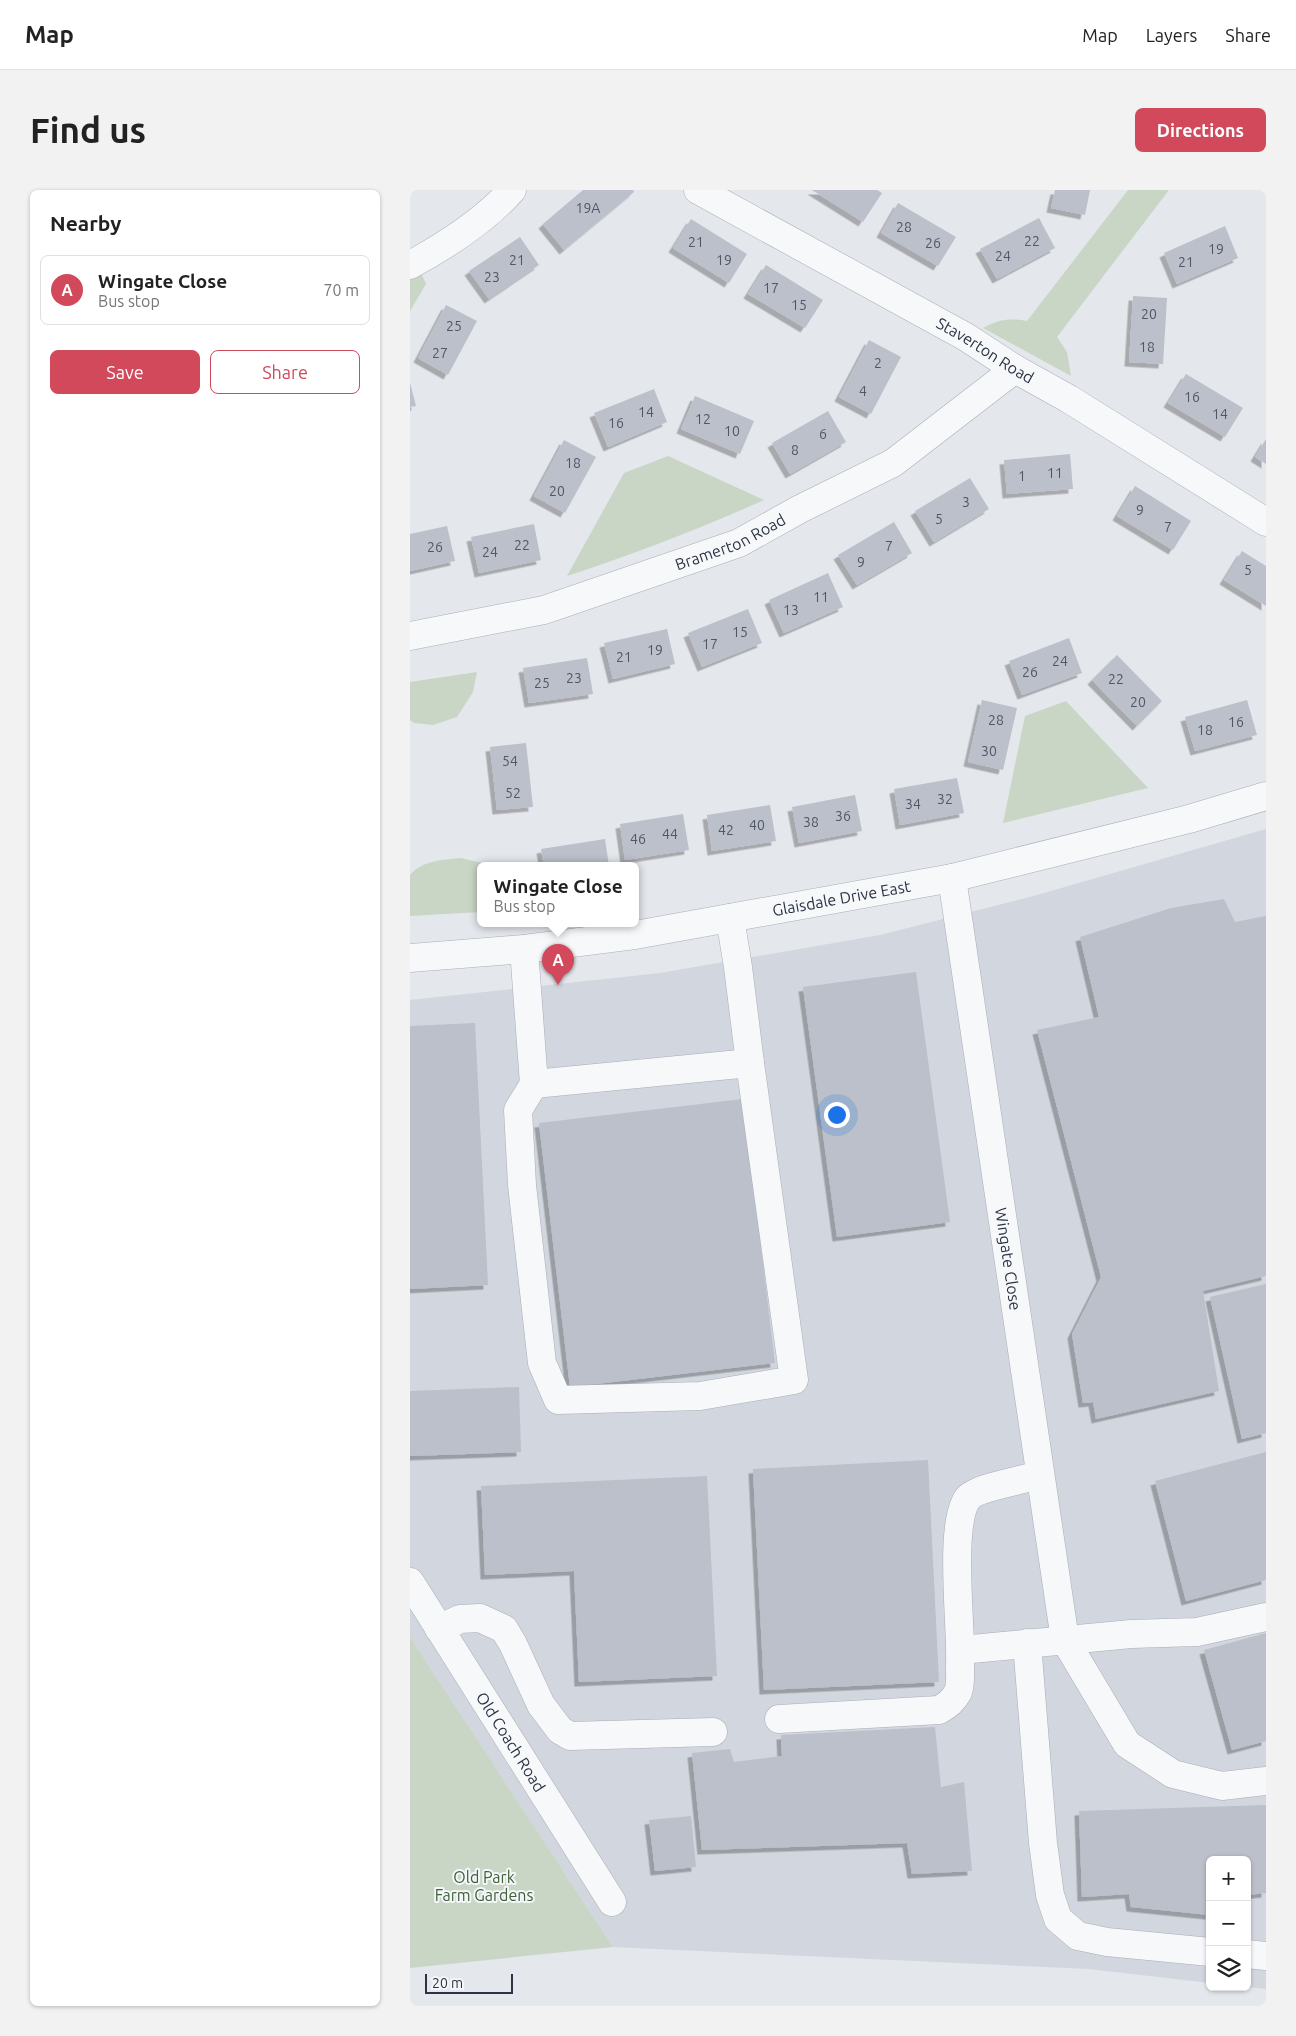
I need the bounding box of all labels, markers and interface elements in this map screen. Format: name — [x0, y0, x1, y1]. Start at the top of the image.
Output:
text: Map — [25, 21, 74, 48]
text: Map — [1082, 25, 1118, 45]
text: Layers — [1146, 25, 1197, 45]
text: Share — [1225, 25, 1271, 45]
button: Directions — [1135, 108, 1266, 152]
text: Find us — [30, 110, 146, 150]
house number: 19A — [576, 200, 600, 216]
text: Nearby — [50, 211, 121, 235]
house number: 28 — [896, 219, 912, 235]
house number: 22 — [1024, 233, 1040, 249]
house number: 21 — [688, 234, 704, 250]
house number: 26 — [925, 235, 941, 251]
house number: 19 — [1208, 241, 1224, 257]
house number: 24 — [995, 248, 1011, 264]
house number: 21 — [509, 252, 525, 268]
house number: 19 — [716, 252, 732, 268]
house number: 21 — [1178, 254, 1194, 270]
house number: 23 — [484, 269, 500, 285]
text: Wingate Close — [98, 270, 227, 292]
house number: 17 — [763, 280, 779, 296]
text: A — [61, 281, 73, 299]
text: 70 m — [323, 281, 359, 299]
text: Bus stop — [98, 292, 160, 310]
house number: 15 — [791, 297, 807, 313]
house number: 20 — [1141, 306, 1157, 322]
street label: Staverton Road — [933, 314, 1037, 387]
house number: 25 — [446, 318, 462, 334]
house number: 18 — [1139, 339, 1155, 355]
house number: 27 — [432, 345, 448, 361]
button: Save — [50, 350, 200, 394]
button: Share — [210, 350, 360, 394]
house number: 2 — [874, 355, 882, 371]
house number: 4 — [859, 383, 867, 399]
house number: 16 — [1184, 389, 1200, 405]
house number: 14 — [638, 404, 654, 420]
house number: 14 — [1212, 406, 1228, 422]
house number: 12 — [695, 411, 711, 427]
house number: 16 — [608, 415, 624, 431]
house number: 10 — [724, 423, 740, 439]
house number: 6 — [819, 426, 827, 442]
house number: 8 — [791, 442, 799, 458]
house number: 18 — [565, 455, 581, 471]
house number: 11 — [1047, 465, 1063, 481]
house number: 1 — [1018, 468, 1026, 484]
house number: 20 — [549, 483, 565, 499]
house number: 3 — [962, 494, 970, 510]
house number: 9 — [1136, 502, 1144, 518]
street label: Bramerton Road — [673, 510, 788, 573]
house number: 5 — [935, 511, 943, 527]
house number: 7 — [1164, 519, 1172, 535]
house number: 22 — [514, 537, 530, 553]
house number: 7 — [885, 538, 893, 554]
house number: 26 — [427, 539, 443, 555]
house number: 24 — [482, 544, 498, 560]
house number: 9 — [857, 554, 865, 570]
house number: 5 — [1244, 562, 1252, 578]
house number: 11 — [813, 589, 829, 605]
house number: 13 — [783, 602, 799, 618]
house number: 15 — [732, 624, 748, 640]
house number: 17 — [702, 636, 718, 652]
house number: 19 — [647, 642, 663, 658]
house number: 21 — [616, 649, 632, 665]
house number: 24 — [1052, 653, 1068, 669]
house number: 26 — [1022, 664, 1038, 680]
house number: 23 — [566, 670, 582, 686]
house number: 22 — [1108, 671, 1124, 687]
house number: 25 — [534, 675, 550, 691]
house number: 20 — [1130, 694, 1146, 710]
house number: 28 — [988, 712, 1004, 728]
house number: 16 — [1228, 714, 1244, 730]
house number: 18 — [1197, 722, 1213, 738]
house number: 30 — [981, 743, 997, 759]
house number: 54 — [502, 753, 518, 769]
house number: 52 — [505, 785, 521, 801]
house number: 32 — [937, 791, 953, 807]
house number: 34 — [905, 796, 921, 812]
house number: 36 — [835, 808, 851, 824]
house number: 38 — [803, 814, 819, 830]
house number: 40 — [749, 817, 765, 833]
house number: 42 — [718, 822, 734, 838]
house number: 44 — [662, 826, 678, 842]
house number: 46 — [630, 831, 646, 847]
popup — [477, 862, 639, 927]
text: Wingate Close — [493, 875, 623, 897]
street label: Glaisdale Drive East — [771, 876, 913, 919]
text: Bus stop — [493, 897, 555, 915]
pin: A — [542, 944, 574, 985]
your location — [824, 1102, 850, 1128]
street label: Wingate Close — [992, 1206, 1025, 1311]
street label: Old Coach Road — [473, 1689, 549, 1795]
map controls — [1206, 1856, 1251, 1991]
button: + — [1206, 1856, 1251, 1901]
park label: Old Park Farm Gardens — [435, 1868, 533, 1904]
button: − — [1206, 1901, 1251, 1946]
button: layers — [1206, 1946, 1251, 1991]
scale bar — [425, 1971, 512, 1994]
text: 20 m — [432, 1975, 463, 1991]

